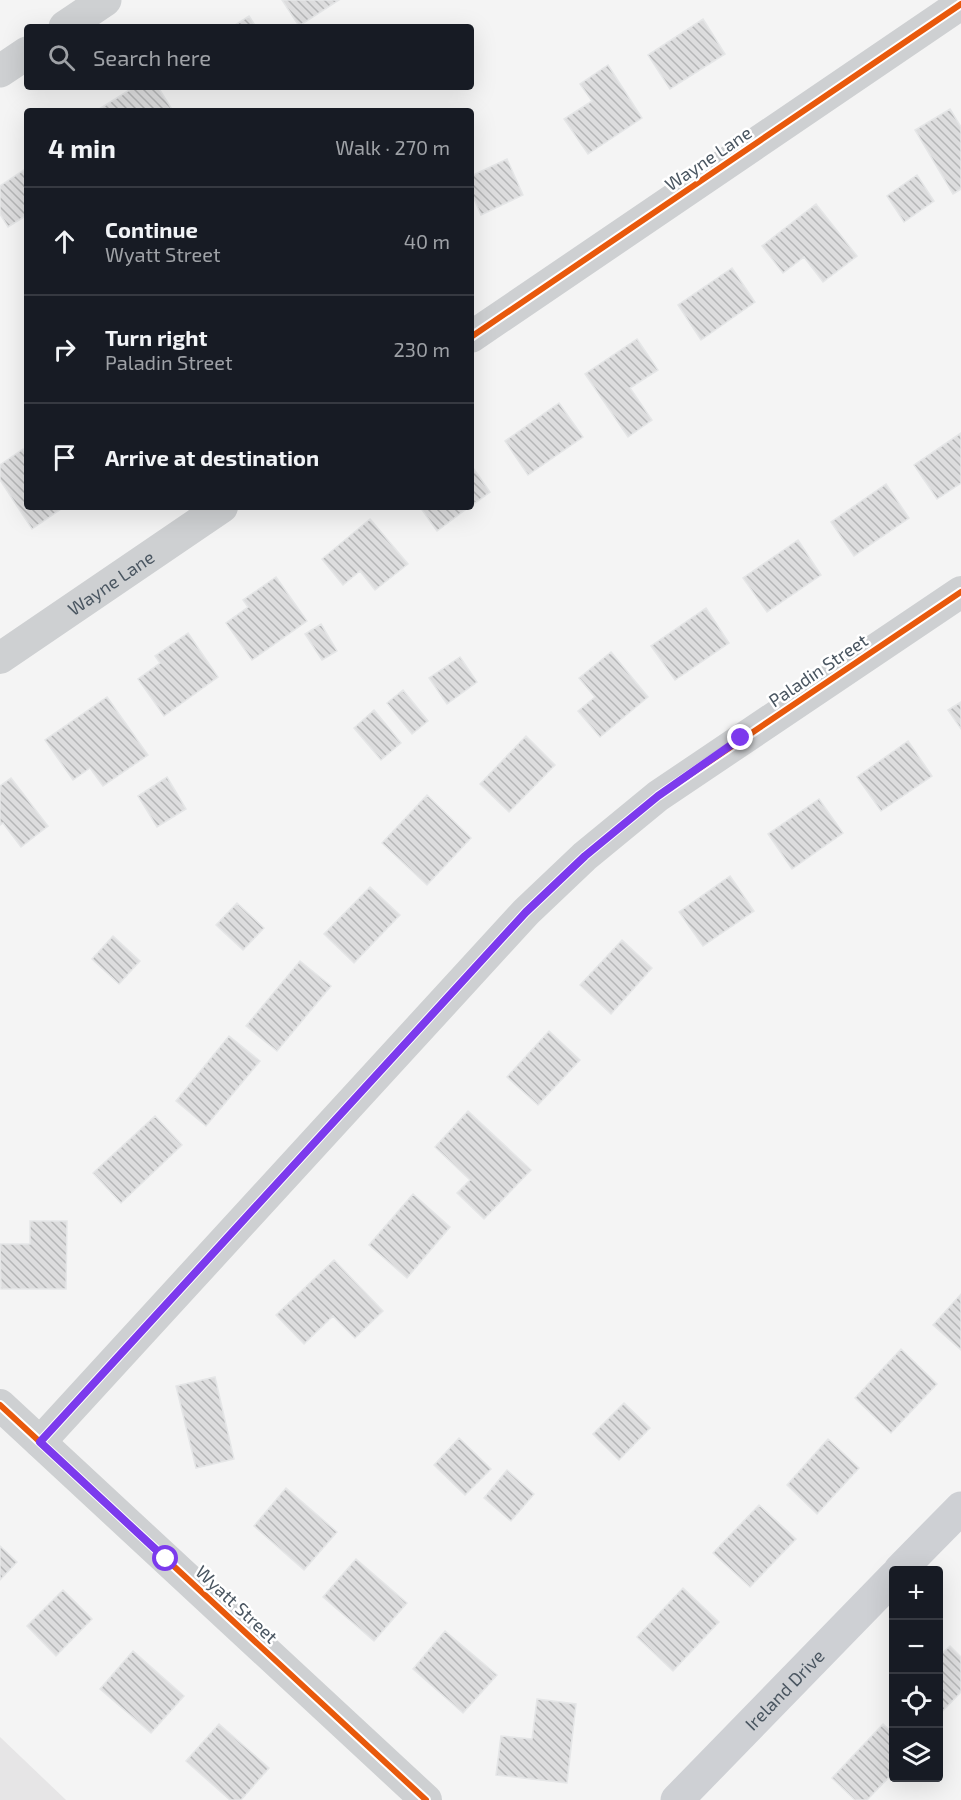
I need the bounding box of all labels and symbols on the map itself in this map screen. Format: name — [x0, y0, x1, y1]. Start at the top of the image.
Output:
street label: Wayne Lane — [661, 121, 755, 195]
street label: Wayne Lane — [63, 545, 158, 620]
street label: Paladin Street — [764, 629, 872, 711]
route end — [727, 724, 753, 750]
route start — [152, 1545, 178, 1571]
street label: Wyatt Street — [191, 1560, 283, 1648]
street label: Ireland Drive — [740, 1645, 829, 1735]

